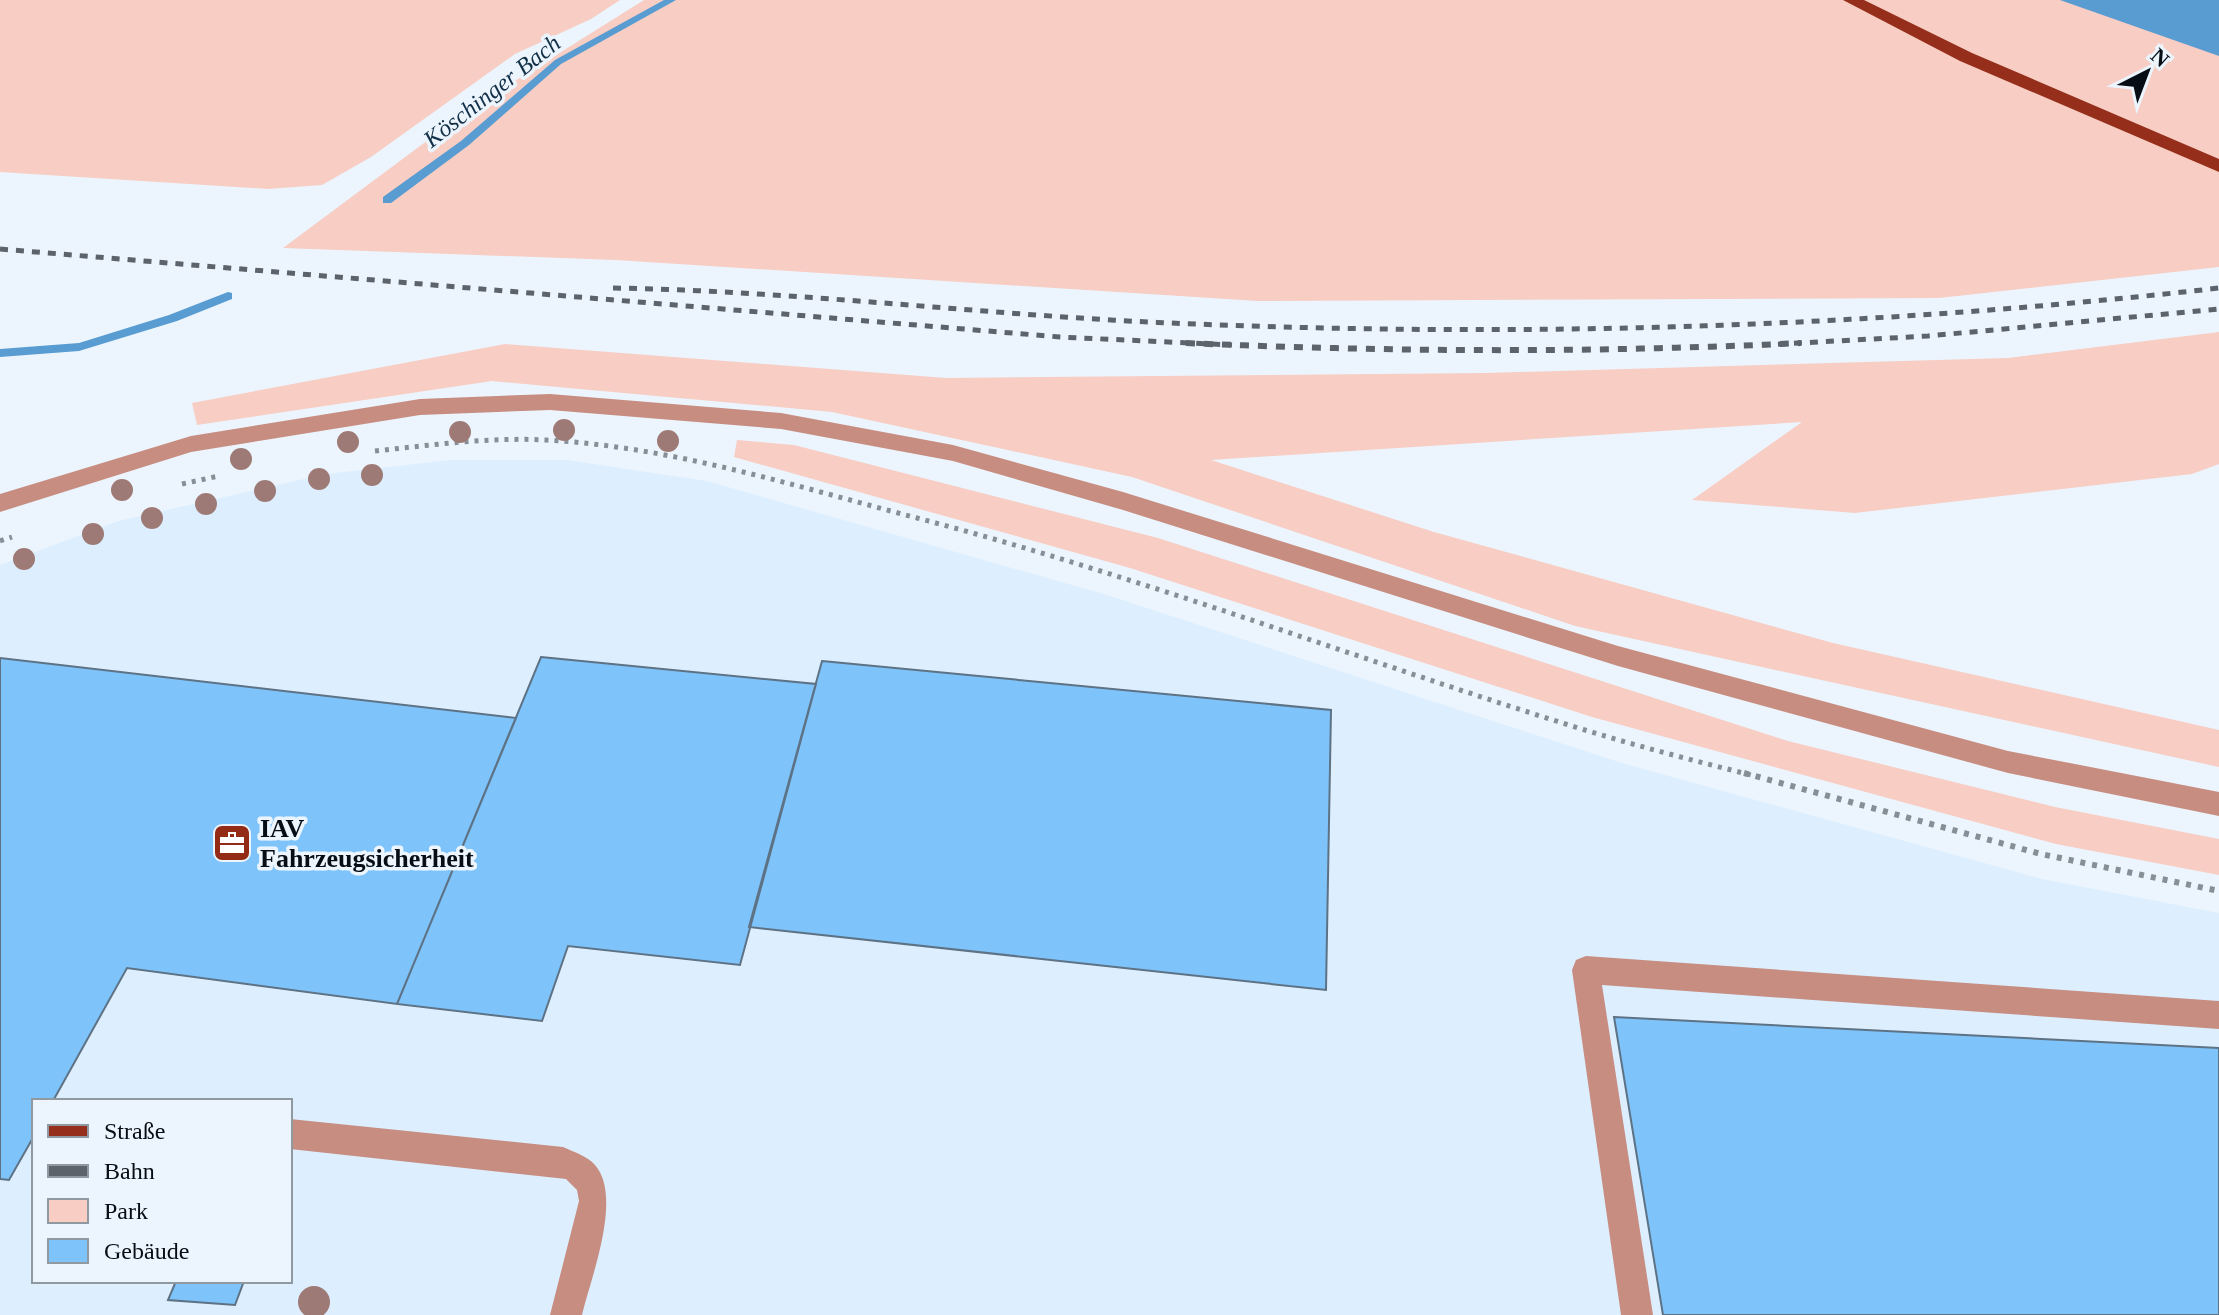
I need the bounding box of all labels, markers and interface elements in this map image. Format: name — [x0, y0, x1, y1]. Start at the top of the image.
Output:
water label: Köschinger Bach — [418, 30, 565, 153]
north arrow — [2107, 32, 2187, 112]
text: N — [2146, 43, 2174, 72]
place label: IAV Fahrzeugsicherheit — [260, 814, 474, 873]
office icon: IAV Fahrzeugsicherheit — [211, 822, 253, 864]
legend — [32, 1099, 292, 1283]
text: Straße — [104, 1118, 165, 1144]
text: Bahn — [104, 1158, 155, 1184]
text: Park — [104, 1198, 148, 1224]
text: Gebäude — [104, 1238, 189, 1264]

